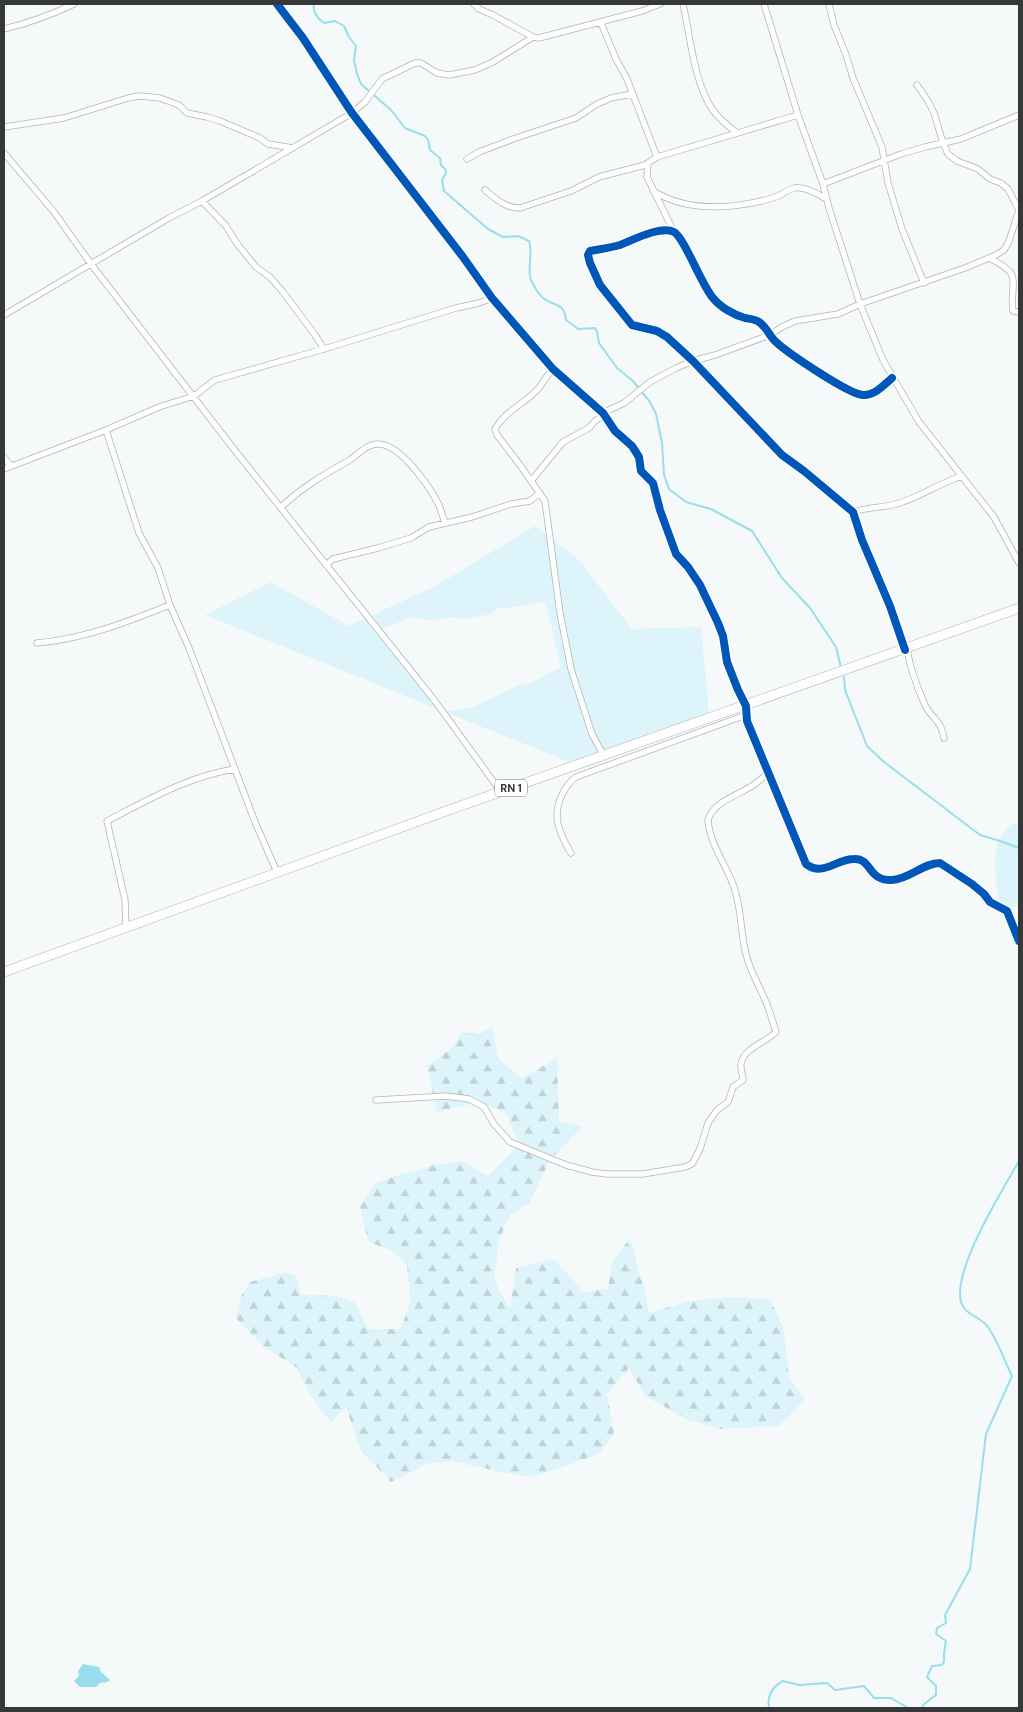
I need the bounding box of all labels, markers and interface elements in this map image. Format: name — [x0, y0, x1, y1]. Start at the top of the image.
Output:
road number: RN 1 — [495, 780, 527, 796]

